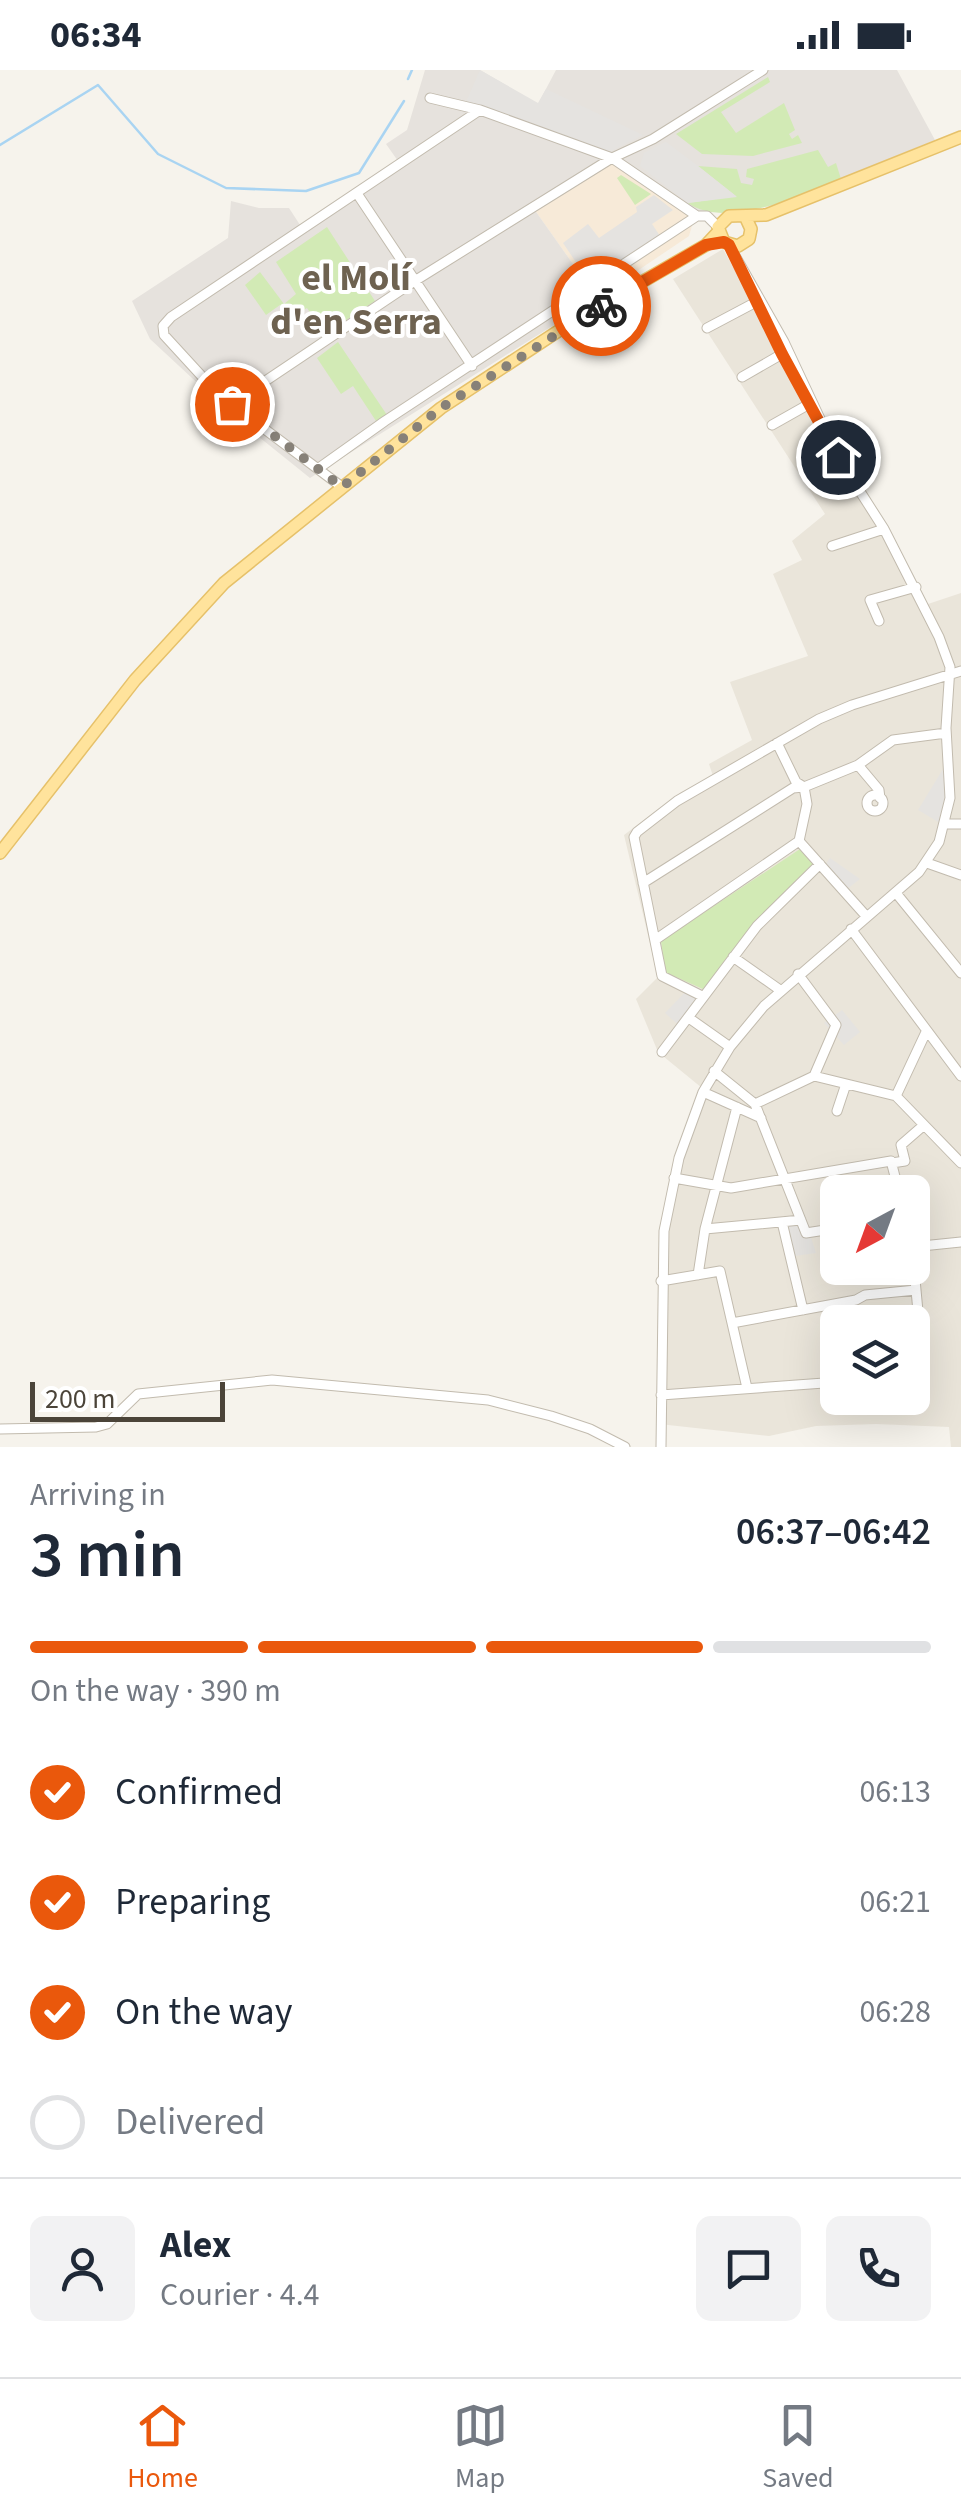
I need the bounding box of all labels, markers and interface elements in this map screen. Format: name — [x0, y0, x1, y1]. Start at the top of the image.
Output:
text: 06:34 — [50, 8, 142, 62]
district label: el Molí d'en Serra — [270, 251, 442, 349]
courier — [551, 256, 651, 356]
icon: bike — [574, 279, 629, 334]
pin — [190, 362, 275, 447]
icon: bag — [205, 377, 260, 432]
pin — [796, 415, 881, 500]
icon: home — [811, 430, 866, 485]
north arrow — [820, 1175, 930, 1285]
map controls — [820, 1175, 930, 1415]
button: layers — [820, 1305, 930, 1415]
scale bar — [30, 1377, 225, 1422]
text: 200 m — [45, 1379, 116, 1419]
text: Arriving in — [30, 1472, 166, 1518]
text: 06:37–06:42 — [736, 1505, 931, 1559]
text: 3 min — [30, 1509, 185, 1602]
text: On the way · 390 m — [30, 1668, 281, 1714]
icon: check — [30, 1765, 85, 1820]
text: Confirmed — [115, 1765, 283, 1819]
text: 06:13 — [859, 1769, 931, 1815]
icon: check — [30, 1875, 85, 1930]
text: Preparing — [115, 1875, 270, 1929]
text: 06:21 — [859, 1879, 931, 1925]
icon: check — [30, 1985, 85, 2040]
text: On the way — [115, 1985, 292, 2039]
text: 06:28 — [859, 1989, 931, 2035]
text: Delivered — [115, 2095, 265, 2149]
button: person — [30, 2216, 135, 2321]
button: chat — [696, 2216, 801, 2321]
button: phone — [826, 2216, 931, 2321]
text: Alex — [160, 2218, 231, 2272]
text: Courier · 4.4 — [160, 2272, 320, 2318]
tab: Home — [127, 2398, 198, 2498]
tab: Map — [453, 2398, 508, 2498]
tab: Saved — [762, 2398, 834, 2498]

